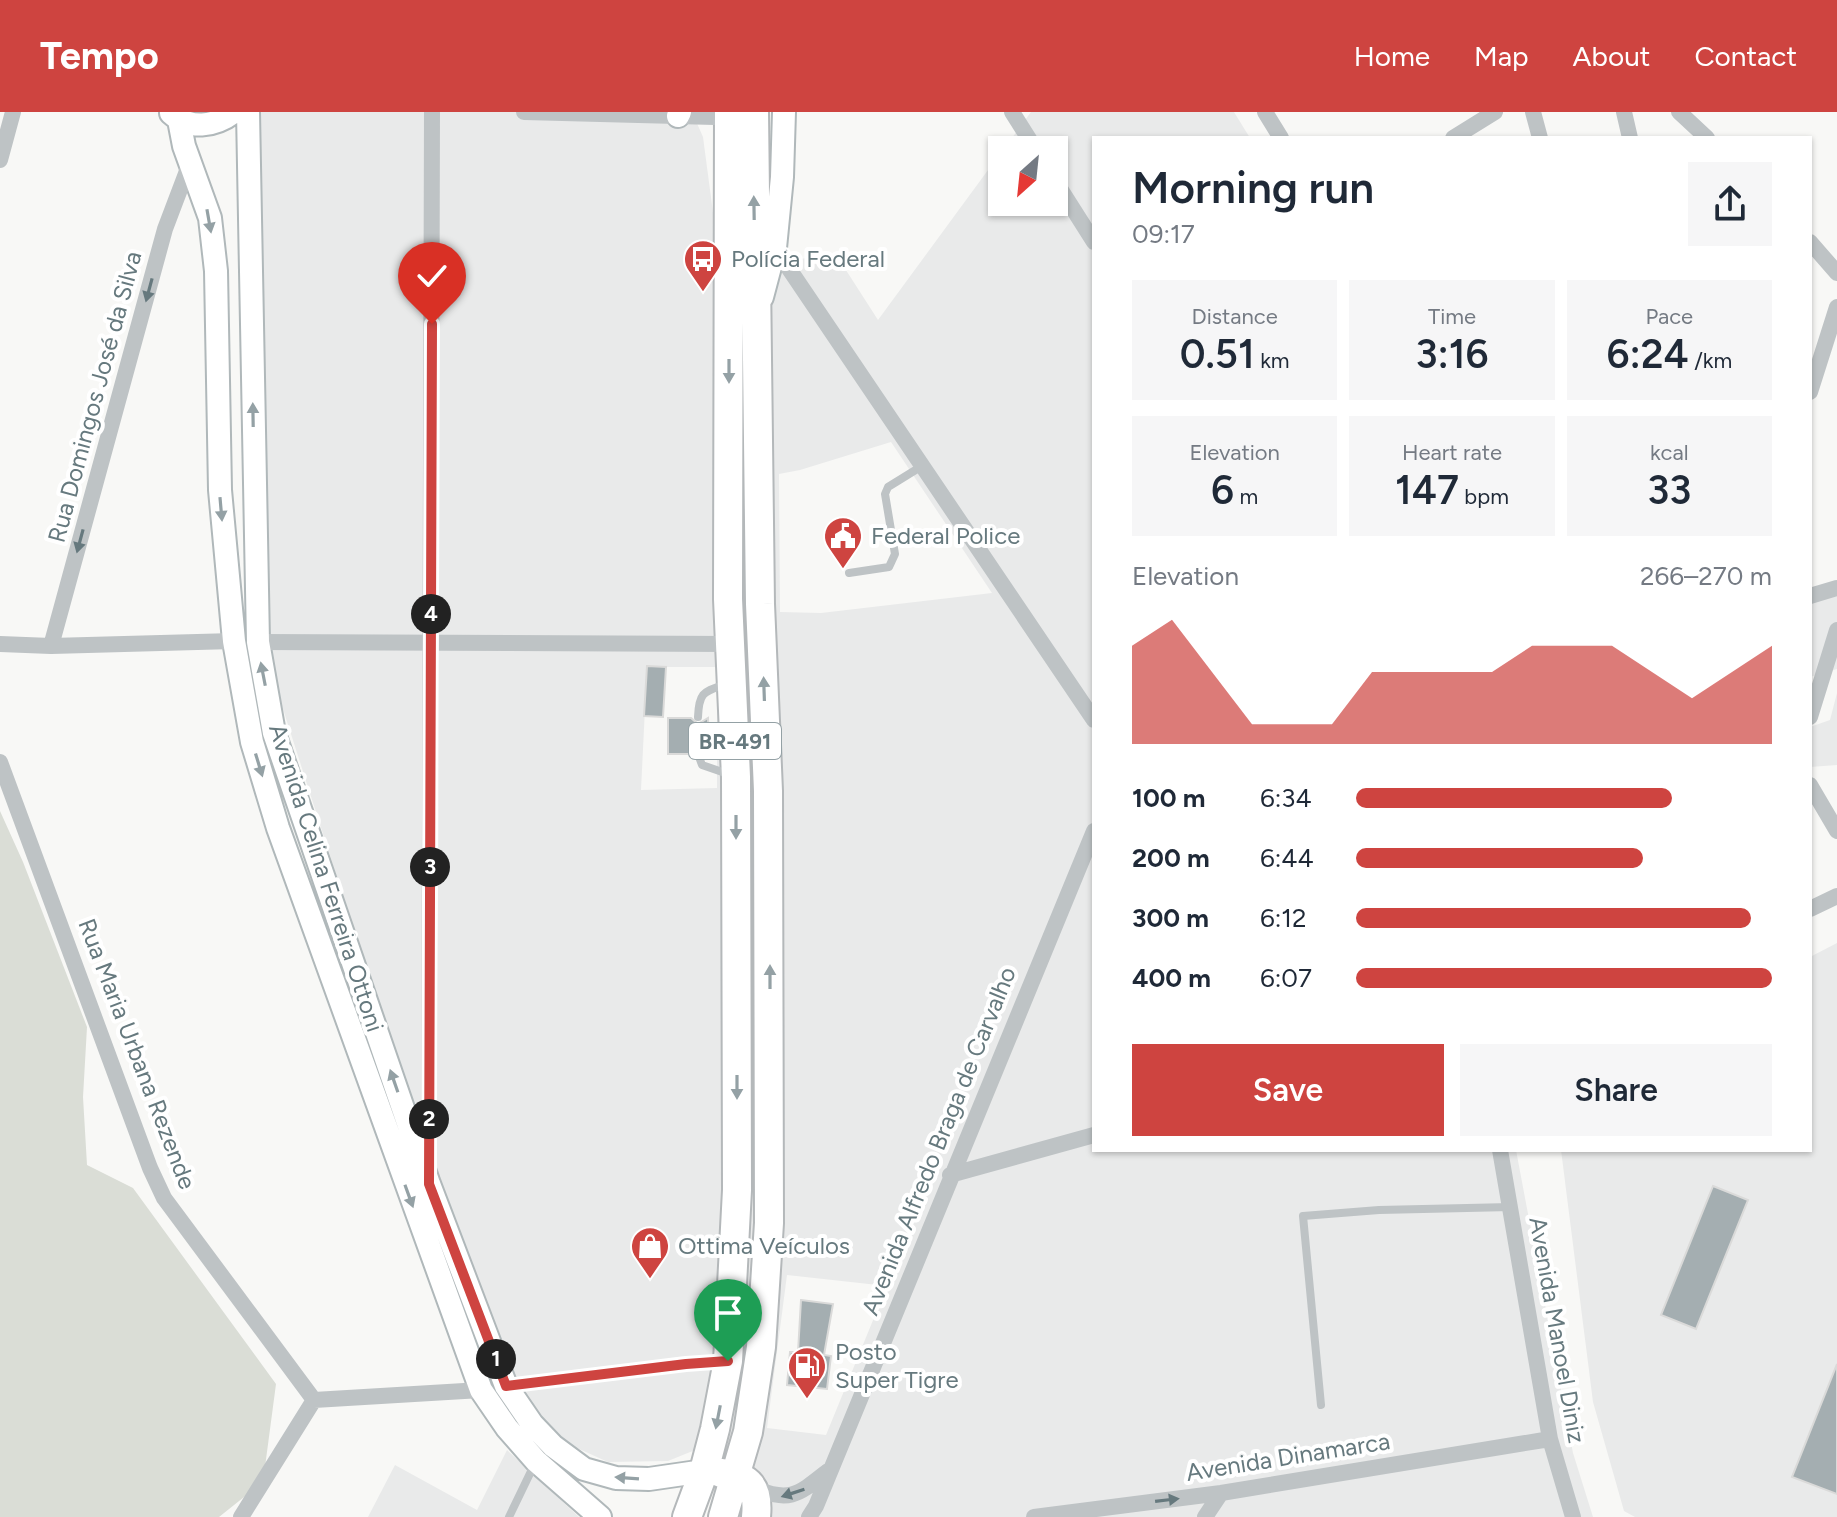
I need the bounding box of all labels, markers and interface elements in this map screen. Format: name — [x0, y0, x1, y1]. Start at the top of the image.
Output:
text: Tempo — [40, 33, 159, 79]
text: Home — [1354, 39, 1430, 73]
text: Map — [1474, 39, 1529, 73]
text: About — [1573, 39, 1650, 73]
text: Contact — [1694, 39, 1797, 73]
north arrow — [988, 136, 1068, 216]
map controls — [988, 136, 1068, 216]
text: Morning run — [1132, 161, 1374, 214]
button: share — [1688, 162, 1772, 246]
one-way arrow — [748, 195, 761, 220]
one-way arrow — [204, 209, 216, 234]
text: 09:17 — [1132, 218, 1195, 250]
bus stop icon: Polícia Federal — [682, 238, 724, 293]
pin — [398, 242, 466, 324]
place label: Polícia Federal — [731, 244, 885, 273]
street label: Rua Domingos José da Silva — [42, 248, 147, 546]
icon: check — [410, 254, 454, 298]
one-way arrow — [142, 278, 154, 303]
text: Distance — [1192, 303, 1278, 330]
text: Time — [1428, 303, 1476, 330]
text: Pace — [1645, 303, 1693, 330]
text: 0.51 — [1180, 330, 1255, 378]
text: 3:16 — [1415, 330, 1489, 378]
text: 6:24 — [1607, 330, 1689, 378]
text: km — [1255, 347, 1290, 374]
text: /km — [1689, 347, 1732, 374]
one-way arrow — [723, 359, 735, 384]
one-way arrow — [246, 402, 259, 427]
text: Elevation — [1189, 439, 1280, 466]
text: Heart rate — [1402, 439, 1502, 466]
text: kcal — [1650, 439, 1689, 466]
text: 6 — [1211, 466, 1234, 514]
text: 147 — [1395, 466, 1459, 514]
text: 33 — [1647, 466, 1691, 514]
text: m — [1234, 483, 1258, 510]
text: bpm — [1459, 483, 1509, 510]
one-way arrow — [215, 497, 228, 522]
public building icon: Federal Police — [822, 515, 864, 570]
place label: Federal Police — [871, 521, 1020, 550]
one-way arrow — [73, 529, 86, 553]
text: Elevation — [1132, 560, 1239, 592]
text: 266–270 m — [1640, 560, 1772, 592]
pin: 4 — [411, 594, 451, 634]
text: 4 — [424, 600, 438, 627]
one-way arrow — [257, 661, 269, 686]
one-way arrow — [757, 676, 770, 701]
street label: Avenida Celina Ferreira Ottoni — [263, 720, 390, 1035]
road number: BR-491 — [689, 723, 781, 759]
one-way arrow — [253, 754, 266, 778]
text: 100 m — [1132, 782, 1206, 814]
text: 6:34 — [1260, 782, 1312, 814]
one-way arrow — [730, 815, 742, 840]
text: 200 m — [1132, 842, 1210, 874]
text: 6:44 — [1260, 842, 1314, 874]
pin: 3 — [410, 847, 450, 887]
text: 3 — [424, 853, 436, 880]
text: 300 m — [1132, 902, 1209, 934]
text: 6:12 — [1260, 902, 1307, 934]
street label: Rua Maria Urbana Rezende — [72, 914, 203, 1193]
street label: Avenida Alfredo Braga de Carvalho — [855, 962, 1022, 1319]
text: 400 m — [1132, 962, 1211, 994]
text: 6:07 — [1260, 962, 1312, 994]
one-way arrow — [764, 964, 776, 989]
button: Save — [1132, 1044, 1444, 1136]
button: Share — [1460, 1044, 1772, 1136]
one-way arrow — [387, 1069, 399, 1093]
one-way arrow — [731, 1075, 743, 1100]
pin: 2 — [409, 1099, 449, 1139]
text: 2 — [423, 1105, 435, 1132]
one-way arrow — [403, 1184, 416, 1208]
street label: Avenida Manoel Diniz — [1523, 1214, 1592, 1445]
shop icon: Ottima Veículos — [629, 1225, 671, 1280]
place label: Ottima Veículos — [678, 1231, 850, 1260]
pin — [694, 1279, 762, 1361]
icon: arrive — [706, 1291, 750, 1335]
place label: Posto Super Tigre — [835, 1337, 959, 1394]
pin: 1 — [476, 1339, 516, 1379]
text: 1 — [491, 1345, 501, 1372]
fuel station icon: Posto Super Tigre — [786, 1345, 828, 1400]
one-way arrow — [711, 1405, 723, 1430]
street label: Avenida Dinamarca — [1184, 1426, 1392, 1487]
one-way arrow — [614, 1471, 639, 1484]
one-way arrow — [781, 1487, 805, 1499]
one-way arrow — [1155, 1494, 1180, 1507]

